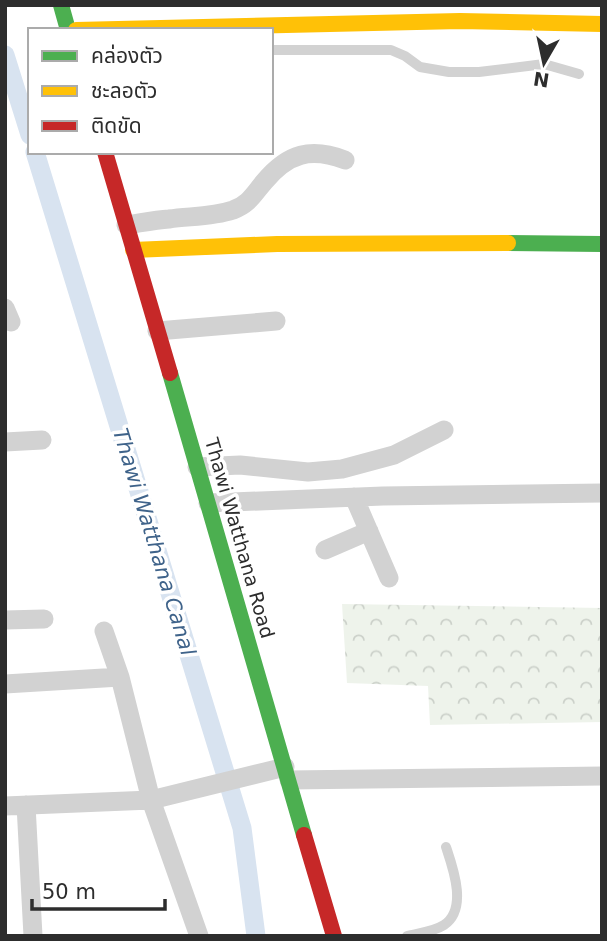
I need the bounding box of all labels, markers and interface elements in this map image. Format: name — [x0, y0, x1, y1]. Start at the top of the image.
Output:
legend — [28, 28, 273, 154]
north arrow — [509, 28, 579, 98]
text: คล่องตัว — [91, 44, 163, 68]
text: N — [532, 68, 551, 92]
text: ชะลอตัว — [91, 79, 157, 103]
text: ติดขัด — [91, 114, 142, 138]
water label: Thawi Watthana Canal — [108, 426, 200, 659]
street label: Thawi Watthana Road — [201, 434, 279, 641]
scale bar — [32, 867, 164, 911]
text: 50 m — [42, 880, 96, 904]

